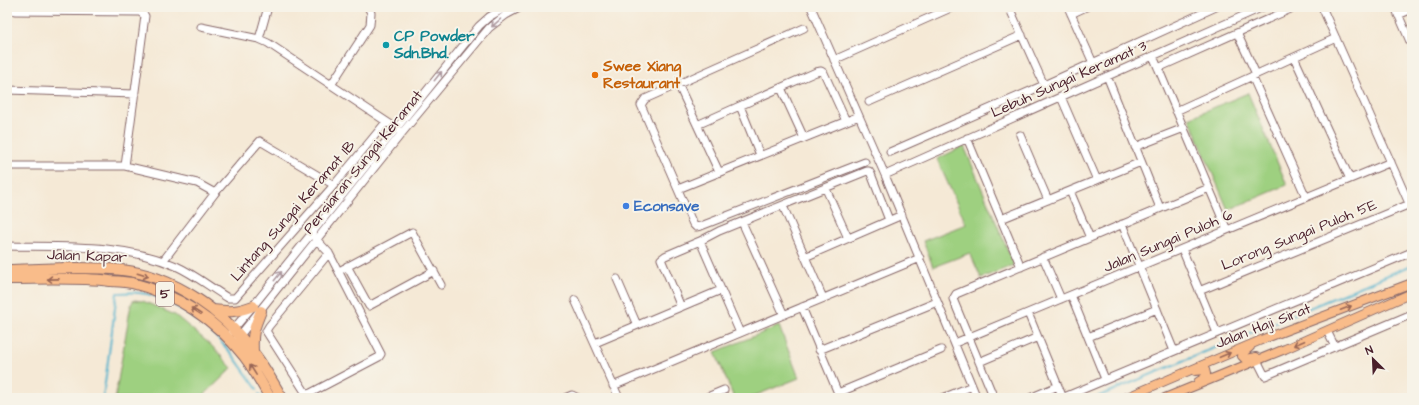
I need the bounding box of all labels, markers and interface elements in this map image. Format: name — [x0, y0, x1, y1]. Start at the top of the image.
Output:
one-way arrow — [490, 18, 501, 27]
place label: CP Powder Sdn.Bhd. — [393, 26, 475, 64]
street label: Lebuh Sungai Keramat 3 — [988, 35, 1151, 124]
marker: CP Powder Sdn.Bhd. — [381, 40, 391, 50]
place label: Swee Xiang Restaurant — [602, 56, 681, 94]
marker: Swee Xiang Restaurant — [590, 70, 600, 80]
one-way arrow — [434, 71, 442, 82]
street label: Persiaran Sungai Keramat — [298, 86, 428, 239]
street label: Lintang Sungai Keramat 1B — [226, 136, 361, 287]
street label: Lorong Sungai Puloh 5E — [1218, 194, 1380, 277]
place label: Econsave — [634, 196, 699, 217]
marker: Econsave — [621, 201, 631, 211]
street label: Jalan Sungai Puloh 6 — [1100, 204, 1237, 279]
street label: Jalan Kapar — [47, 244, 127, 268]
one-way arrow — [273, 270, 282, 281]
one-way arrow — [136, 272, 149, 279]
one-way arrow — [47, 275, 60, 283]
road number: 5 — [156, 282, 174, 306]
street label: Jalan Haji Sirat — [1212, 298, 1314, 354]
one-way arrow — [1340, 304, 1352, 312]
one-way arrow — [191, 307, 202, 315]
north arrow — [1353, 339, 1393, 379]
one-way arrow — [1294, 340, 1306, 347]
text: N — [1363, 342, 1375, 359]
one-way arrow — [1218, 351, 1230, 359]
one-way arrow — [248, 364, 256, 376]

